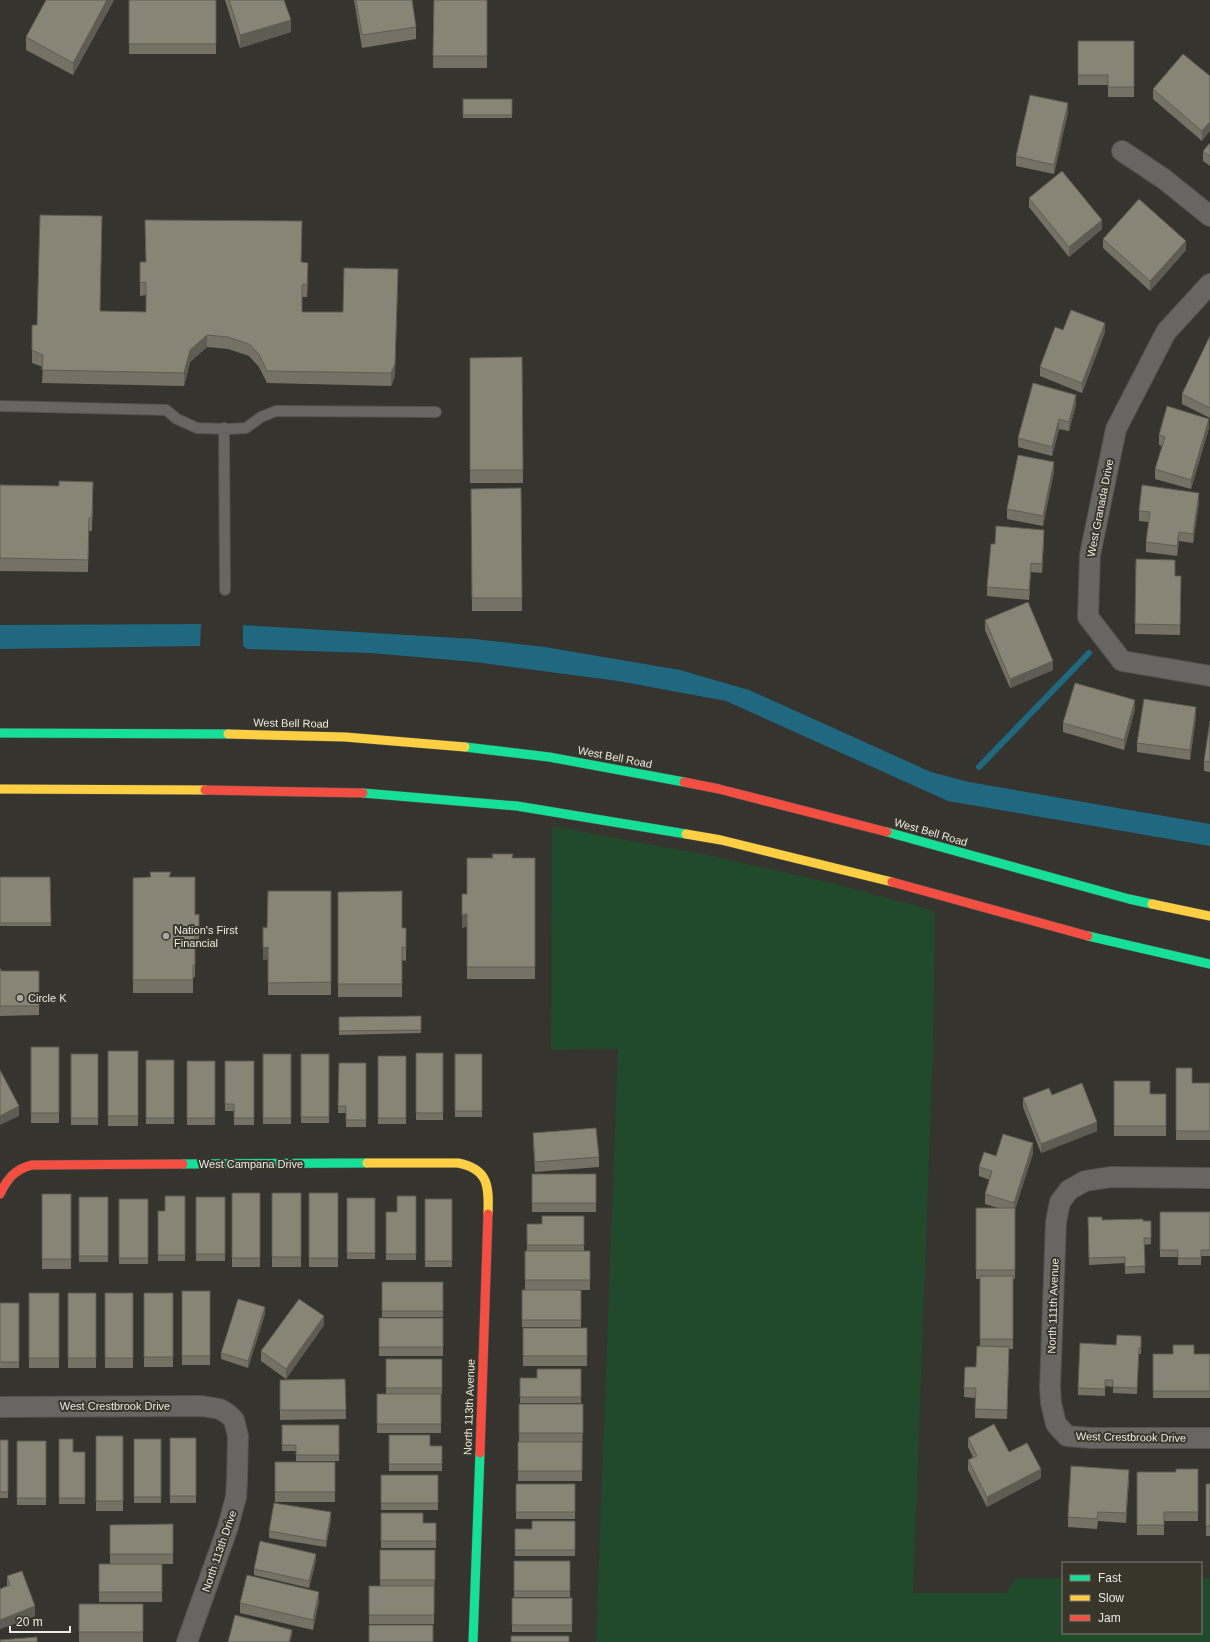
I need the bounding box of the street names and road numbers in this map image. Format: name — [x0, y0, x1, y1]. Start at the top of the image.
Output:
street label: West Granada Drive — [1085, 458, 1115, 558]
street label: West Bell Road — [253, 716, 329, 730]
street label: West Bell Road — [577, 744, 653, 770]
street label: West Bell Road — [893, 816, 969, 848]
street label: West Campana Drive — [199, 1158, 303, 1170]
street label: North 111th Avenue — [1045, 1258, 1061, 1354]
street label: North 113th Avenue — [461, 1359, 477, 1455]
street label: West Crestbrook Drive — [60, 1400, 170, 1412]
street label: West Crestbrook Drive — [1076, 1430, 1186, 1444]
street label: North 113th Drive — [199, 1509, 239, 1593]

